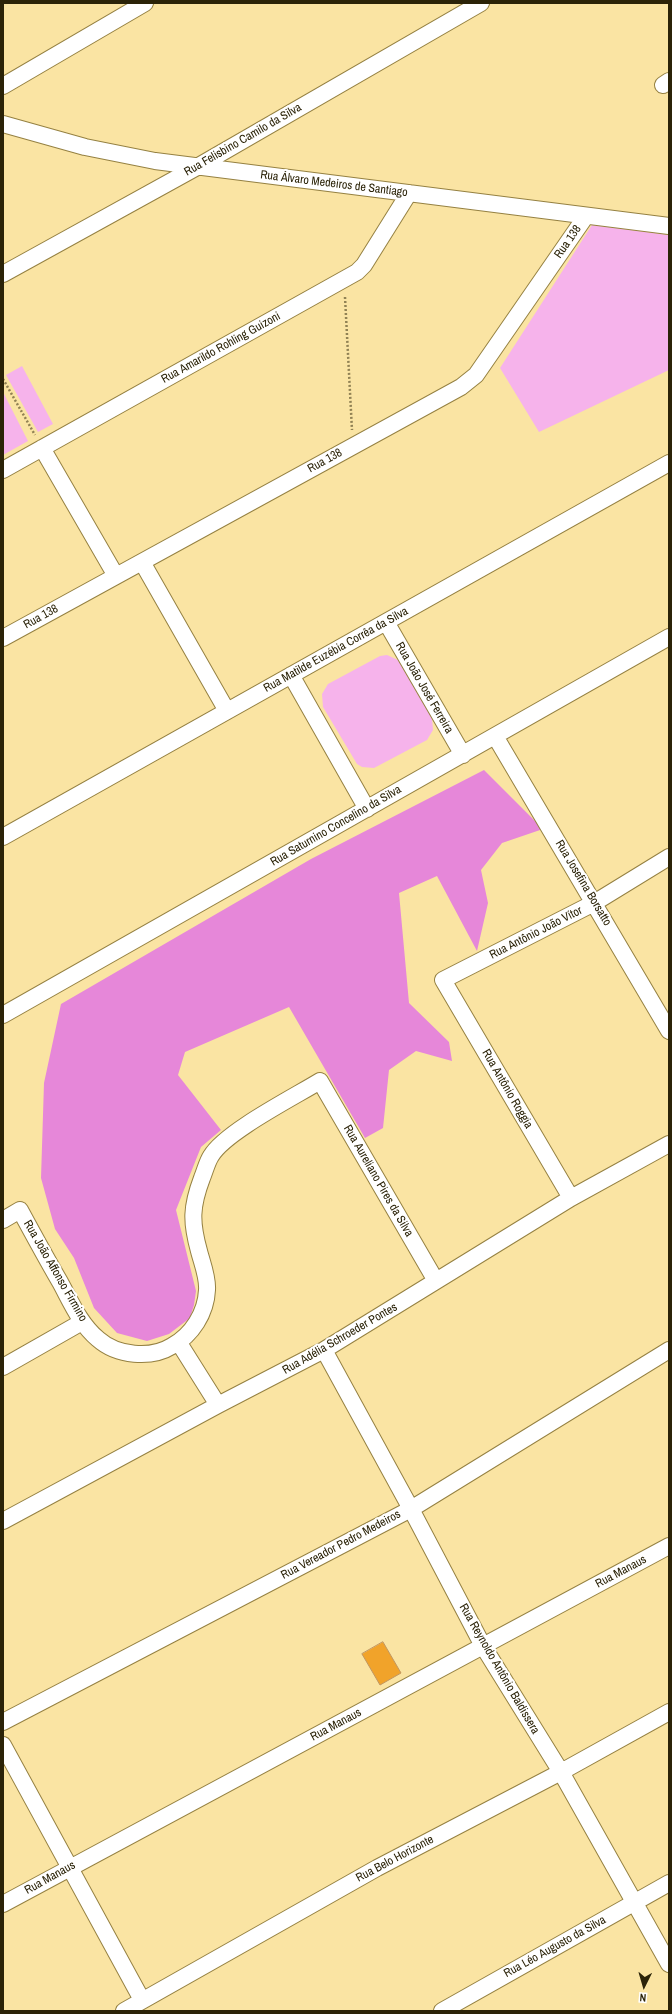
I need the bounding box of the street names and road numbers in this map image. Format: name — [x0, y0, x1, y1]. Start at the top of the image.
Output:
street label: Rua Felisbino Camilo da Silva — [182, 101, 304, 179]
street label: Rua Álvaro Medeiros de Santiago — [260, 168, 408, 200]
street label: Rua 138 — [551, 223, 585, 261]
street label: Rua Amarildo Rohling Guizoni — [159, 309, 283, 387]
street label: Rua 138 — [305, 446, 345, 476]
street label: Rua 138 — [21, 602, 61, 632]
street label: Rua Matilde Euzébia Corrêa da Silva — [261, 604, 411, 696]
street label: Rua João José Ferreira — [392, 640, 456, 736]
street label: Rua Saturnino Concelino da Silva — [268, 783, 404, 869]
street label: Rua Josefina Borsatto — [552, 838, 614, 928]
street label: Rua Antônio João Vítor — [487, 903, 585, 963]
street label: Rua Antônio Roggia — [478, 1047, 536, 1131]
street label: Rua Aureliano Pires da Silva — [340, 1122, 416, 1240]
street label: Rua João Affonso Firmino — [20, 1218, 90, 1324]
street label: Rua Adélia Schroeder Pontes — [280, 1300, 400, 1378]
street label: Rua Vereador Pedro Medeiros — [279, 1507, 403, 1583]
street label: Rua Manaus — [593, 1553, 649, 1591]
street label: Rua Reynoldo Antônio Baldissera — [456, 1601, 542, 1737]
street label: Rua Manaus — [308, 1706, 364, 1744]
street label: Rua Belo Horizonte — [354, 1832, 436, 1886]
street label: Rua Manaus — [22, 1858, 78, 1898]
street label: Rua Léo Augusto da Silva — [502, 1913, 608, 1981]

